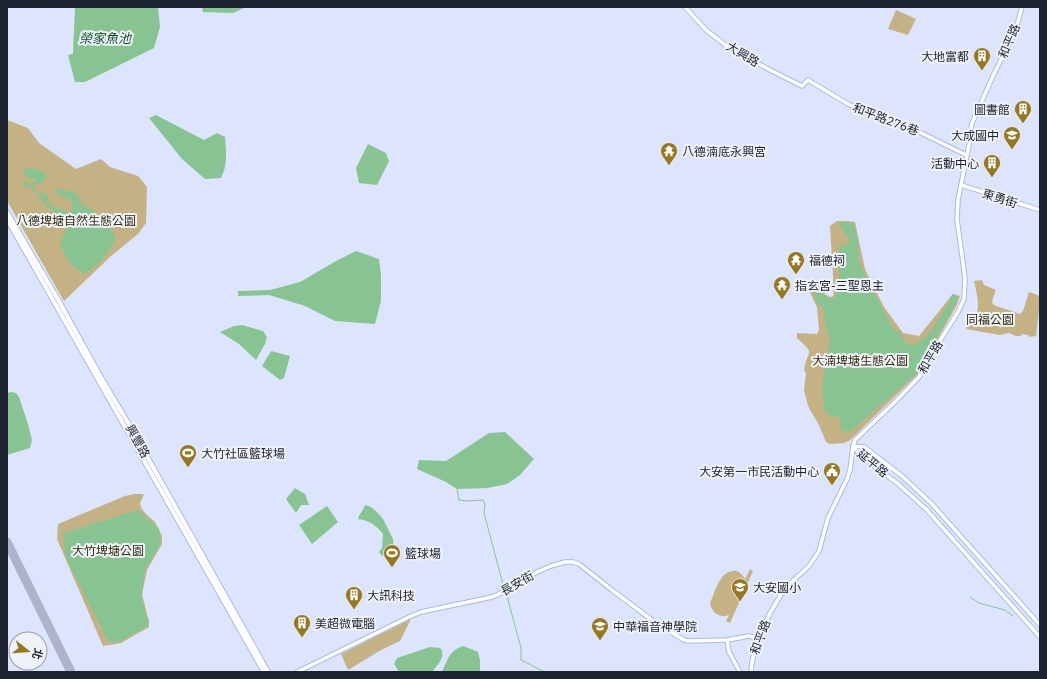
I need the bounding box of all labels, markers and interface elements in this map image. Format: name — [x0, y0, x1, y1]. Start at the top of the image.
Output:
street label: 和平路 — [995, 21, 1023, 61]
water label: 榮家魚池 — [79, 30, 133, 47]
street label: 大興路 — [724, 38, 762, 70]
building icon: 大地富都 — [972, 46, 992, 71]
place label: 大地富都 — [921, 49, 969, 64]
building icon: 圖書館 — [1013, 99, 1033, 124]
street label: 和平路276巷 — [851, 100, 921, 138]
place label: 圖書館 — [974, 102, 1010, 117]
school or university icon: 大成國中 — [1002, 125, 1022, 150]
place label: 大成國中 — [951, 128, 999, 143]
temple icon: 八德湳底永興宮 — [659, 141, 679, 166]
place label: 八德湳底永興宮 — [682, 144, 766, 159]
building icon: 活動中心 — [982, 153, 1002, 178]
place label: 活動中心 — [931, 156, 979, 171]
street label: 東勇街 — [981, 185, 1019, 211]
park label: 八德埤塘自然生態公園 — [16, 213, 136, 228]
temple icon: 福德祠 — [786, 250, 806, 275]
place label: 福德祠 — [809, 253, 845, 268]
temple icon: 指玄宮-三聖恩主 — [772, 275, 792, 300]
place label: 指玄宮-三聖恩主 — [795, 278, 884, 293]
park label: 同福公園 — [966, 312, 1014, 327]
street label: 和平路 — [915, 338, 945, 376]
park label: 大湳埤塘生態公園 — [812, 353, 908, 368]
street label: 興豐路 — [123, 422, 153, 460]
sports icon: 大竹社區籃球場 — [178, 443, 198, 468]
place label: 大竹社區籃球場 — [201, 446, 285, 461]
street label: 延平路 — [854, 446, 892, 480]
public building icon: 大安第一市民活動中心 — [822, 461, 842, 486]
place label: 大安第一市民活動中心 — [699, 464, 819, 479]
park label: 大竹埤塘公園 — [72, 543, 144, 558]
sports icon: 籃球場 — [382, 543, 402, 568]
place label: 籃球場 — [405, 546, 441, 561]
street label: 長安街 — [498, 568, 536, 598]
school or university icon: 大安國小 — [730, 577, 750, 602]
place label: 大安國小 — [753, 580, 801, 595]
building icon: 大訊科技 — [344, 585, 364, 610]
place label: 大訊科技 — [367, 588, 415, 603]
building icon: 美超微電腦 — [292, 613, 312, 638]
place label: 美超微電腦 — [315, 616, 375, 631]
school or university icon: 中華福音神學院 — [590, 616, 610, 641]
street label: 和平路 — [747, 618, 773, 656]
place label: 中華福音神學院 — [613, 619, 697, 634]
north arrow — [8, 631, 48, 671]
text: 北 — [29, 647, 46, 661]

